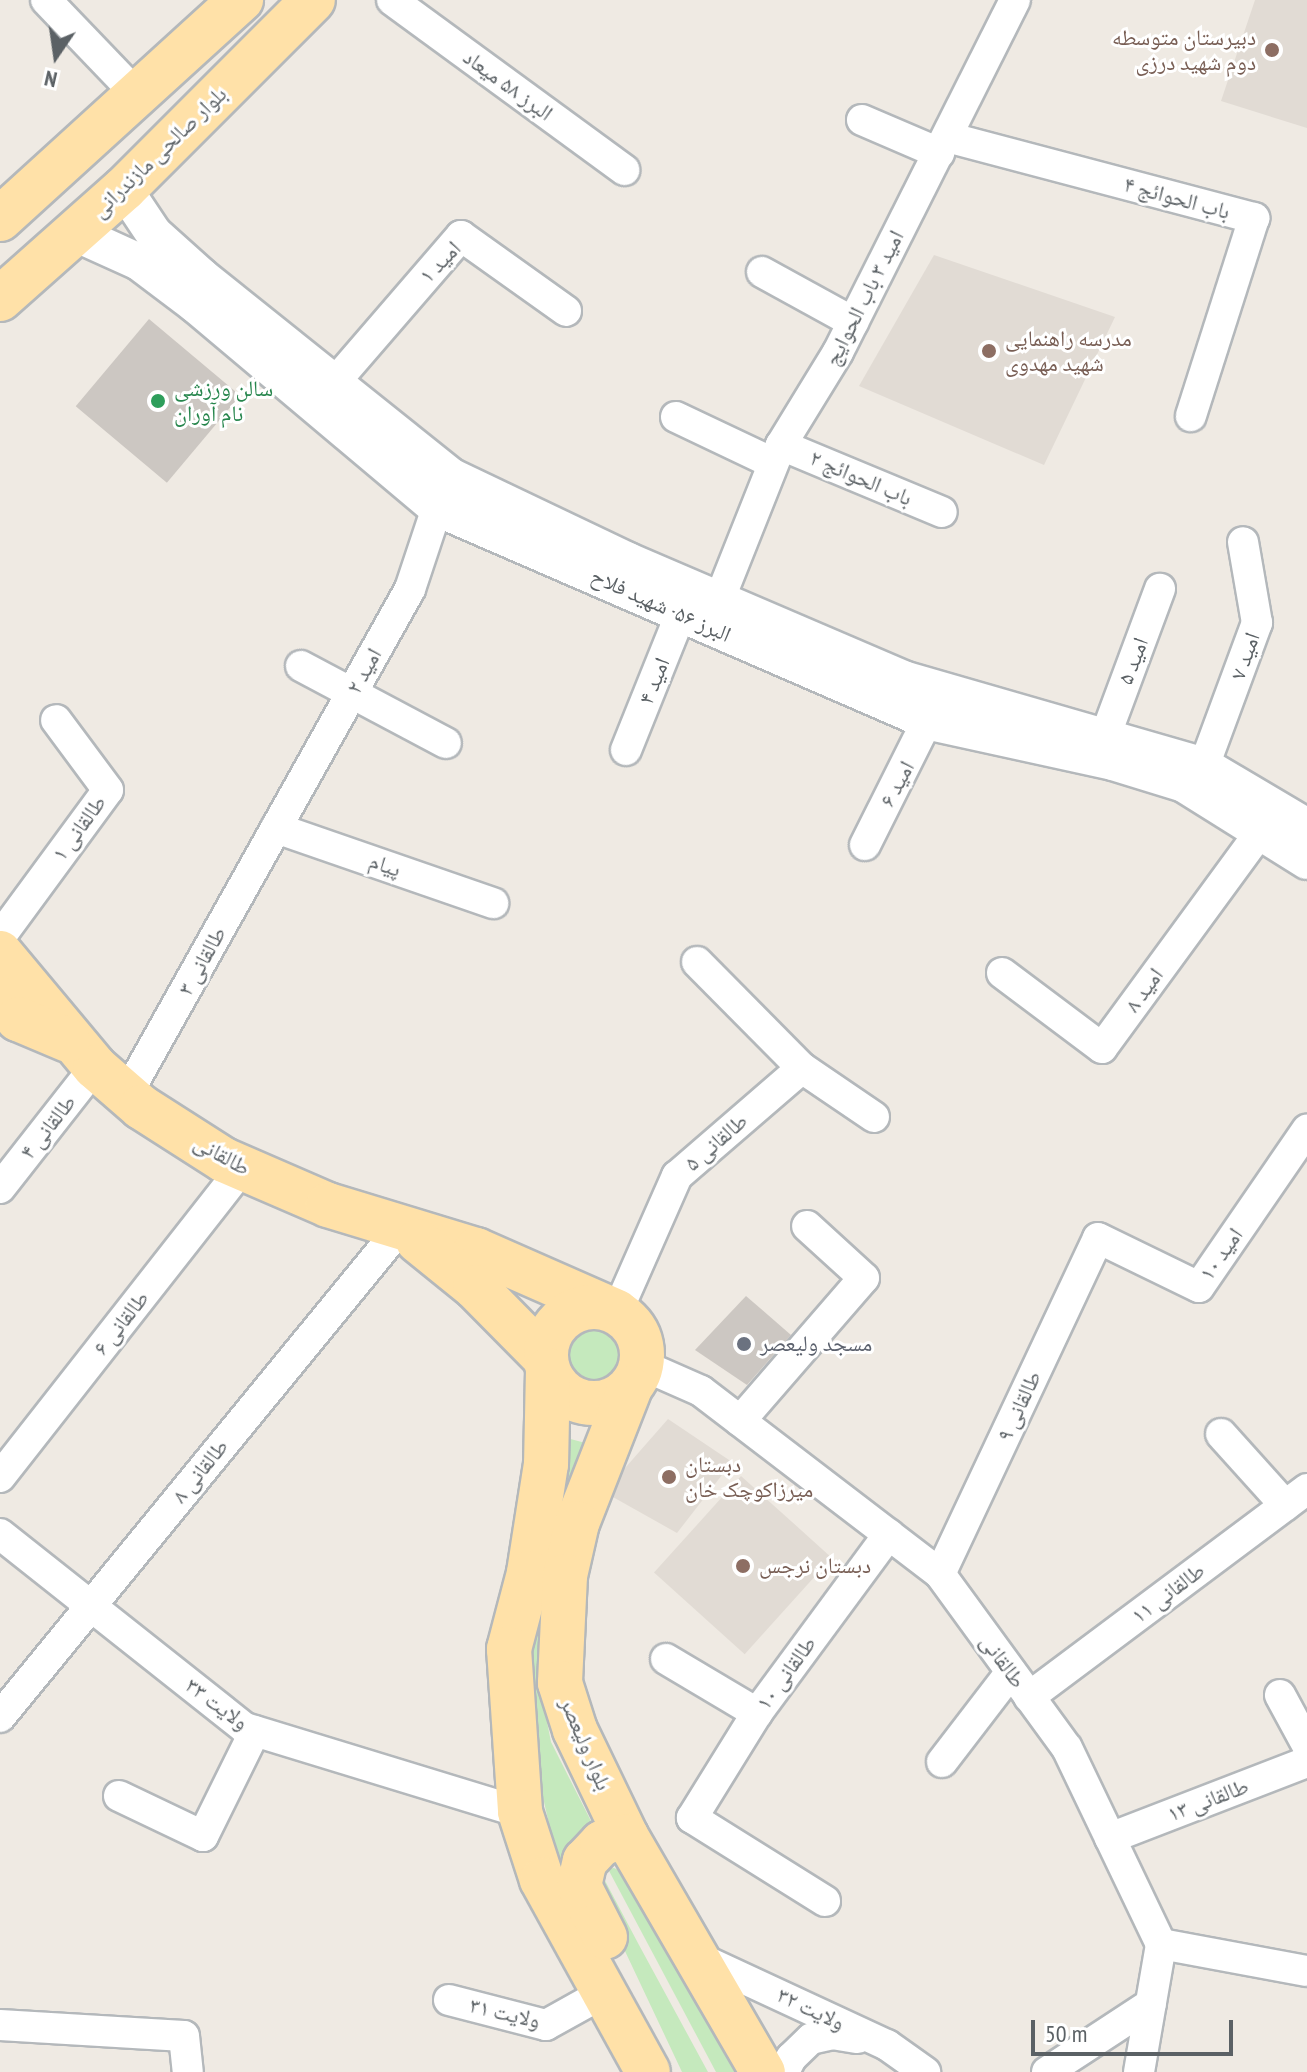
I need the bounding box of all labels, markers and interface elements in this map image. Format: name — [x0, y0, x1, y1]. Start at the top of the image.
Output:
north arrow — [16, 16, 96, 96]
place label: دبیرستان متوسطه دوم شهید درزی — [1112, 24, 1256, 76]
marker: دبیرستان متوسطه دوم شهید درزی — [1263, 41, 1281, 59]
street label: البرز ۵۸ میعاد — [458, 44, 558, 126]
text: N — [42, 64, 60, 94]
street label: بلوار صالحی مازندرانی — [86, 81, 232, 223]
street label: باب الحوائج ۴ — [1121, 171, 1233, 225]
street label: امید ۳ باب الحوایج — [819, 226, 909, 370]
street label: امید ۱ — [414, 236, 466, 288]
place label: مدرسه راهنمایی شهید مهدوی — [1005, 325, 1132, 376]
marker: مدرسه راهنمایی شهید مهدوی — [980, 342, 998, 360]
place label: سالن ورزشی نام آوران — [174, 375, 273, 426]
marker: سالن ورزشی نام آوران — [149, 392, 167, 410]
street label: باب الحوائج ۲ — [806, 445, 916, 511]
street label: البرز ۵۶- شهید فلاح — [586, 562, 736, 648]
street label: امید ۷ — [1224, 629, 1266, 683]
street label: امید ۵ — [1112, 634, 1154, 688]
street label: امید ۲ — [341, 644, 387, 698]
street label: امید ۴ — [633, 654, 675, 708]
street label: امید ۶ — [874, 757, 920, 811]
street label: طالقانی ۱ — [46, 790, 112, 866]
street label: پیام — [366, 847, 404, 883]
street label: طالقانی ۳ — [172, 922, 232, 1000]
street label: امید ۸ — [1119, 963, 1169, 1017]
street label: طالقانی ۴ — [15, 1090, 81, 1164]
street label: طالقانی ۵ — [679, 1108, 753, 1176]
street label: طالقانی — [189, 1129, 255, 1181]
street label: امید ۱۰ — [1194, 1223, 1248, 1285]
street label: طالقانی ۶ — [88, 1286, 154, 1360]
place label: مسجد ولیعصر — [760, 1331, 872, 1357]
marker: مسجد ولیعصر — [735, 1335, 753, 1353]
street label: طالقانی ۹ — [991, 1367, 1047, 1445]
street label: طالقانی ۸ — [166, 1434, 234, 1508]
place label: دبستان میرزاکوچک خان — [685, 1451, 813, 1502]
marker: دبستان میرزاکوچک خان — [660, 1468, 678, 1486]
place label: دبستان نرجس — [759, 1553, 871, 1579]
marker: دبستان نرجس — [734, 1557, 752, 1575]
street label: طالقانی ۱۱ — [1126, 1557, 1210, 1629]
street label: طالقانی — [975, 1629, 1031, 1693]
street label: طالقانی ۱۰ — [751, 1631, 821, 1715]
street label: ولایت ٣۳ — [180, 1672, 254, 1736]
street label: بلوار ولیعصر — [555, 1694, 617, 1794]
street label: طالقانی ۱۳ — [1164, 1773, 1252, 1827]
street label: ولایت ۳۲ — [773, 1982, 849, 2036]
street label: ولایت ۳۱ — [467, 1992, 543, 2034]
scale bar — [1035, 2004, 1237, 2054]
text: 50 m — [1045, 2018, 1087, 2049]

